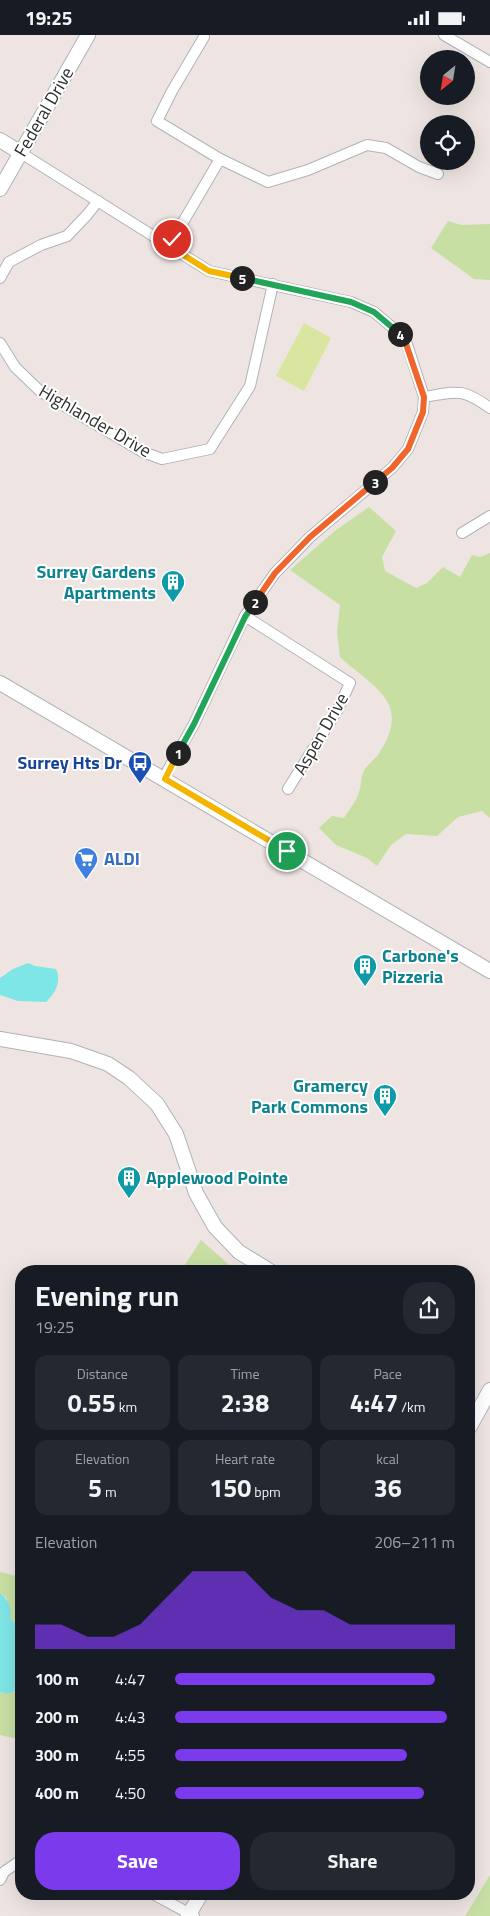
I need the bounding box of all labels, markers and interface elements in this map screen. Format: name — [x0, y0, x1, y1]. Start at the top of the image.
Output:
text: 19:25 — [25, 3, 72, 32]
north arrow — [420, 50, 475, 105]
map controls — [420, 50, 475, 170]
street label: Federal Drive — [7, 62, 80, 162]
button: locate — [420, 115, 475, 170]
pin — [151, 218, 193, 260]
icon: check — [158, 225, 186, 253]
pin: 5 — [230, 265, 254, 291]
text: 5 — [239, 268, 246, 289]
pin: 4 — [388, 321, 412, 347]
text: 4 — [397, 324, 404, 345]
street label: Highlander Drive — [34, 377, 157, 464]
pin: 3 — [362, 469, 388, 495]
text: 3 — [372, 472, 379, 493]
place label: Surrey Gardens Apartments — [36, 558, 156, 606]
building icon: Surrey Gardens Apartments — [160, 569, 186, 603]
pin: 2 — [242, 589, 268, 615]
text: 2 — [252, 592, 259, 613]
street label: Aspen Drive — [286, 688, 355, 780]
pin: 1 — [166, 741, 190, 765]
text: 1 — [175, 743, 182, 764]
place label: Surrey Hts Dr — [17, 749, 122, 776]
bus stop icon: Surrey Hts Dr — [127, 750, 153, 784]
pin — [266, 830, 308, 872]
icon: arrive — [273, 837, 301, 865]
place label: ALDI — [104, 845, 140, 872]
supermarket icon: ALDI — [73, 846, 99, 880]
place label: Carbone's Pizzeria — [382, 942, 459, 990]
building icon: Carbone's Pizzeria — [352, 953, 378, 987]
place label: Gramercy Park Commons — [251, 1072, 368, 1120]
building icon: Gramercy Park Commons — [372, 1083, 398, 1117]
place label: Applewood Pointe — [146, 1164, 288, 1191]
building icon: Applewood Pointe — [116, 1165, 142, 1199]
text: Evening run — [35, 1274, 179, 1317]
button: share — [403, 1282, 455, 1334]
text: 19:25 — [35, 1315, 74, 1339]
text: Distance — [77, 1363, 128, 1384]
text: Time — [230, 1363, 260, 1384]
text: Pace — [373, 1363, 402, 1384]
text: 0.55 — [67, 1384, 116, 1422]
text: 2:38 — [221, 1384, 269, 1422]
text: 4:47 — [350, 1384, 398, 1422]
text: km — [116, 1396, 137, 1417]
text: /km — [398, 1396, 426, 1417]
text: Elevation — [75, 1448, 130, 1469]
text: Heart rate — [215, 1448, 275, 1469]
text: kcal — [376, 1448, 399, 1469]
text: 5 — [88, 1469, 102, 1507]
text: 150 — [209, 1469, 251, 1507]
text: 36 — [374, 1469, 402, 1507]
text: m — [102, 1481, 117, 1502]
text: bpm — [251, 1481, 281, 1502]
text: Elevation — [35, 1530, 97, 1554]
text: 206–211 m — [374, 1530, 455, 1554]
text: 100 m — [35, 1667, 79, 1691]
text: 4:47 — [115, 1667, 145, 1691]
text: 200 m — [35, 1705, 79, 1729]
text: 4:43 — [115, 1705, 145, 1729]
text: 300 m — [35, 1743, 79, 1767]
text: 4:55 — [115, 1743, 145, 1767]
text: 400 m — [35, 1781, 79, 1805]
text: 4:50 — [115, 1781, 145, 1805]
button: Save — [35, 1832, 240, 1890]
button: Share — [250, 1832, 455, 1890]

